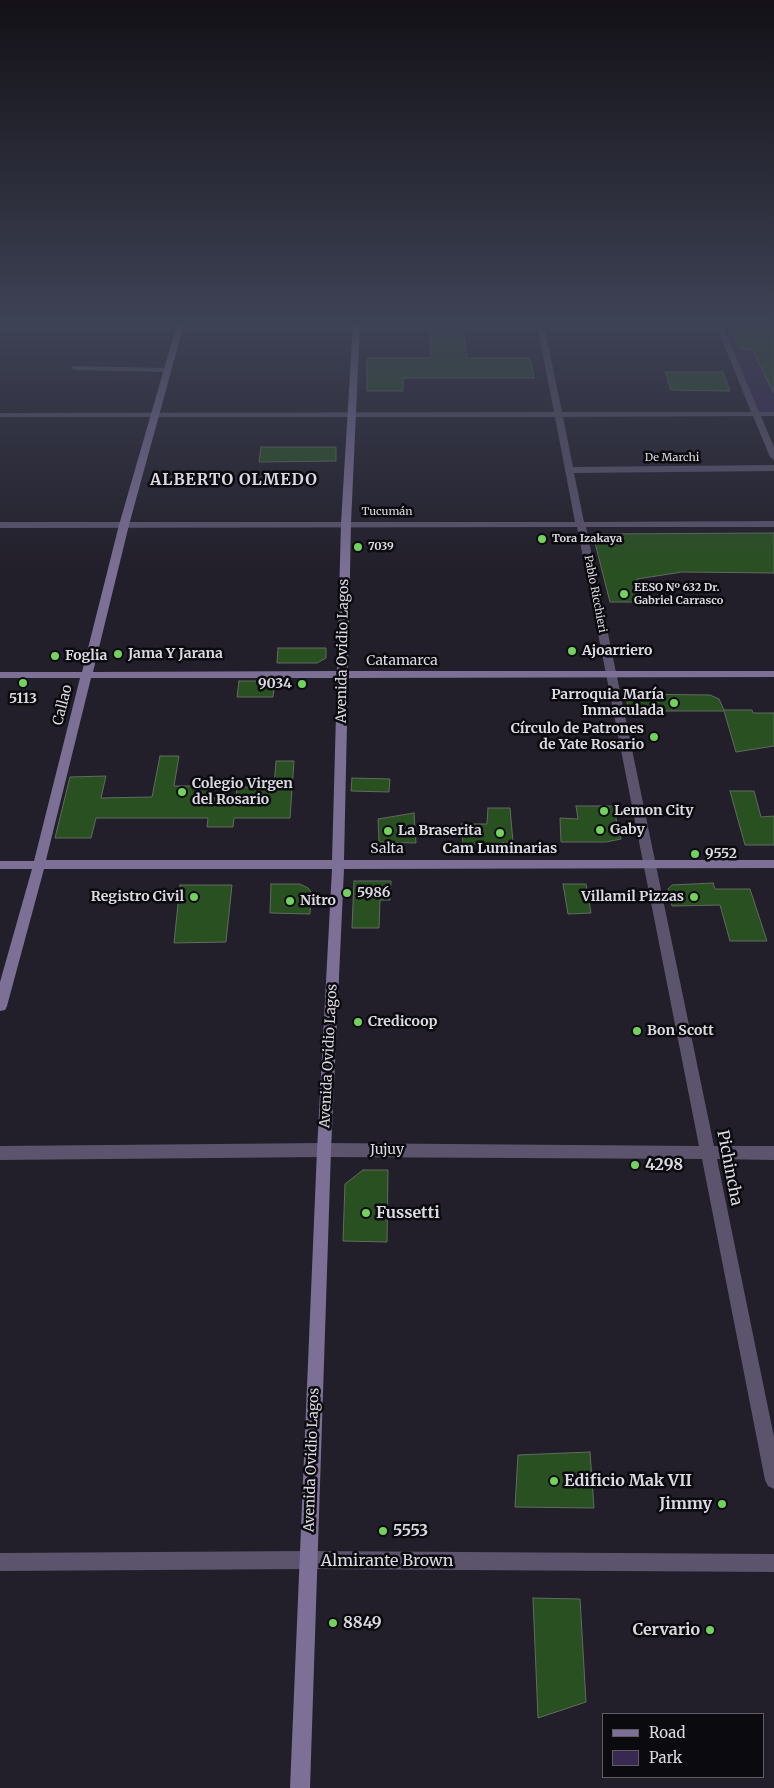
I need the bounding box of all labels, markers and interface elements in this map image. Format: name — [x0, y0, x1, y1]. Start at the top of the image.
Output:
street label: De Marchi — [645, 451, 699, 465]
district label: ALBERTO OLMEDO — [148, 470, 320, 490]
street label: Tucumán — [362, 505, 412, 519]
place label: Tora Izakaya — [552, 532, 622, 546]
marker: Tora Izakaya — [536, 533, 548, 545]
place label: 7039 — [368, 540, 394, 554]
marker: 7039 — [352, 541, 364, 553]
street label: Pablo Ricchieri — [581, 554, 609, 634]
street label: Avenida Ovidio Lagos — [333, 579, 353, 723]
place label: EESO Nº 632 Dr. Gabriel Carrasco — [634, 581, 723, 607]
marker: EESO Nº 632 Dr. Gabriel Carrasco — [618, 588, 630, 600]
place label: Ajoarriero — [582, 643, 652, 659]
marker: Ajoarriero — [566, 645, 578, 657]
place label: Jama Y Jarana — [128, 646, 223, 662]
place label: Foglia — [65, 648, 107, 664]
marker: Jama Y Jarana — [112, 648, 124, 660]
marker: Foglia — [49, 650, 61, 662]
street label: Catamarca — [366, 653, 438, 669]
place label: 9034 — [258, 676, 292, 692]
marker: 5113 — [17, 677, 29, 689]
marker: 9034 — [296, 678, 308, 690]
street label: Callao — [50, 683, 76, 727]
place label: Parroquia María Inmaculada — [551, 687, 664, 720]
place label: 5113 — [9, 691, 37, 707]
marker: Parroquia María Inmaculada — [668, 697, 680, 709]
place label: Círculo de Patrones de Yate Rosario — [511, 721, 644, 754]
marker: Círculo de Patrones de Yate Rosario — [648, 731, 660, 743]
place label: Colegio Virgen del Rosario — [192, 776, 293, 809]
marker: Colegio Virgen del Rosario — [176, 786, 188, 798]
place label: Lemon City — [614, 803, 694, 819]
marker: Lemon City — [598, 805, 610, 817]
place label: Gaby — [610, 822, 645, 838]
place label: La Braserita — [398, 823, 482, 839]
marker: Gaby — [594, 824, 606, 836]
marker: La Braserita — [382, 825, 394, 837]
marker: Cam Luminarias — [494, 827, 506, 839]
street label: Salta — [370, 841, 404, 857]
place label: Cam Luminarias — [443, 841, 557, 857]
place label: 9552 — [705, 846, 737, 862]
marker: 9552 — [689, 848, 701, 860]
place label: 5986 — [357, 885, 390, 901]
marker: 5986 — [341, 887, 353, 899]
place label: Registro Civil — [91, 889, 184, 905]
place label: Villamil Pizzas — [581, 889, 684, 905]
marker: Registro Civil — [188, 891, 200, 903]
marker: Villamil Pizzas — [688, 891, 700, 903]
place label: Nitro — [300, 893, 336, 909]
marker: Nitro — [284, 895, 296, 907]
street label: Avenida Ovidio Lagos — [317, 983, 341, 1129]
place label: Credicoop — [368, 1014, 437, 1030]
marker: Credicoop — [352, 1016, 364, 1028]
place label: Bon Scott — [647, 1023, 714, 1039]
marker: Bon Scott — [631, 1025, 643, 1037]
street label: Pichincha — [712, 1129, 746, 1207]
street label: Jujuy — [370, 1142, 404, 1158]
place label: 4298 — [645, 1155, 683, 1175]
marker: 4298 — [629, 1159, 641, 1171]
place label: Fussetti — [376, 1203, 440, 1223]
marker: Fussetti — [360, 1207, 372, 1219]
street label: Avenida Ovidio Lagos — [301, 1388, 323, 1532]
place label: Edificio Mak VII — [564, 1471, 692, 1491]
marker: Edificio Mak VII — [548, 1475, 560, 1487]
place label: Jimmy — [659, 1494, 712, 1514]
marker: Jimmy — [716, 1498, 728, 1510]
place label: 5553 — [393, 1521, 428, 1541]
marker: 5553 — [377, 1525, 389, 1537]
street label: Almirante Brown — [321, 1551, 453, 1571]
place label: 8849 — [343, 1613, 382, 1633]
marker: 8849 — [327, 1617, 339, 1629]
place label: Cervario — [633, 1620, 700, 1640]
marker: Cervario — [704, 1624, 716, 1636]
legend — [602, 1713, 764, 1778]
text: Road — [649, 1723, 685, 1742]
text: Park — [649, 1748, 682, 1767]

